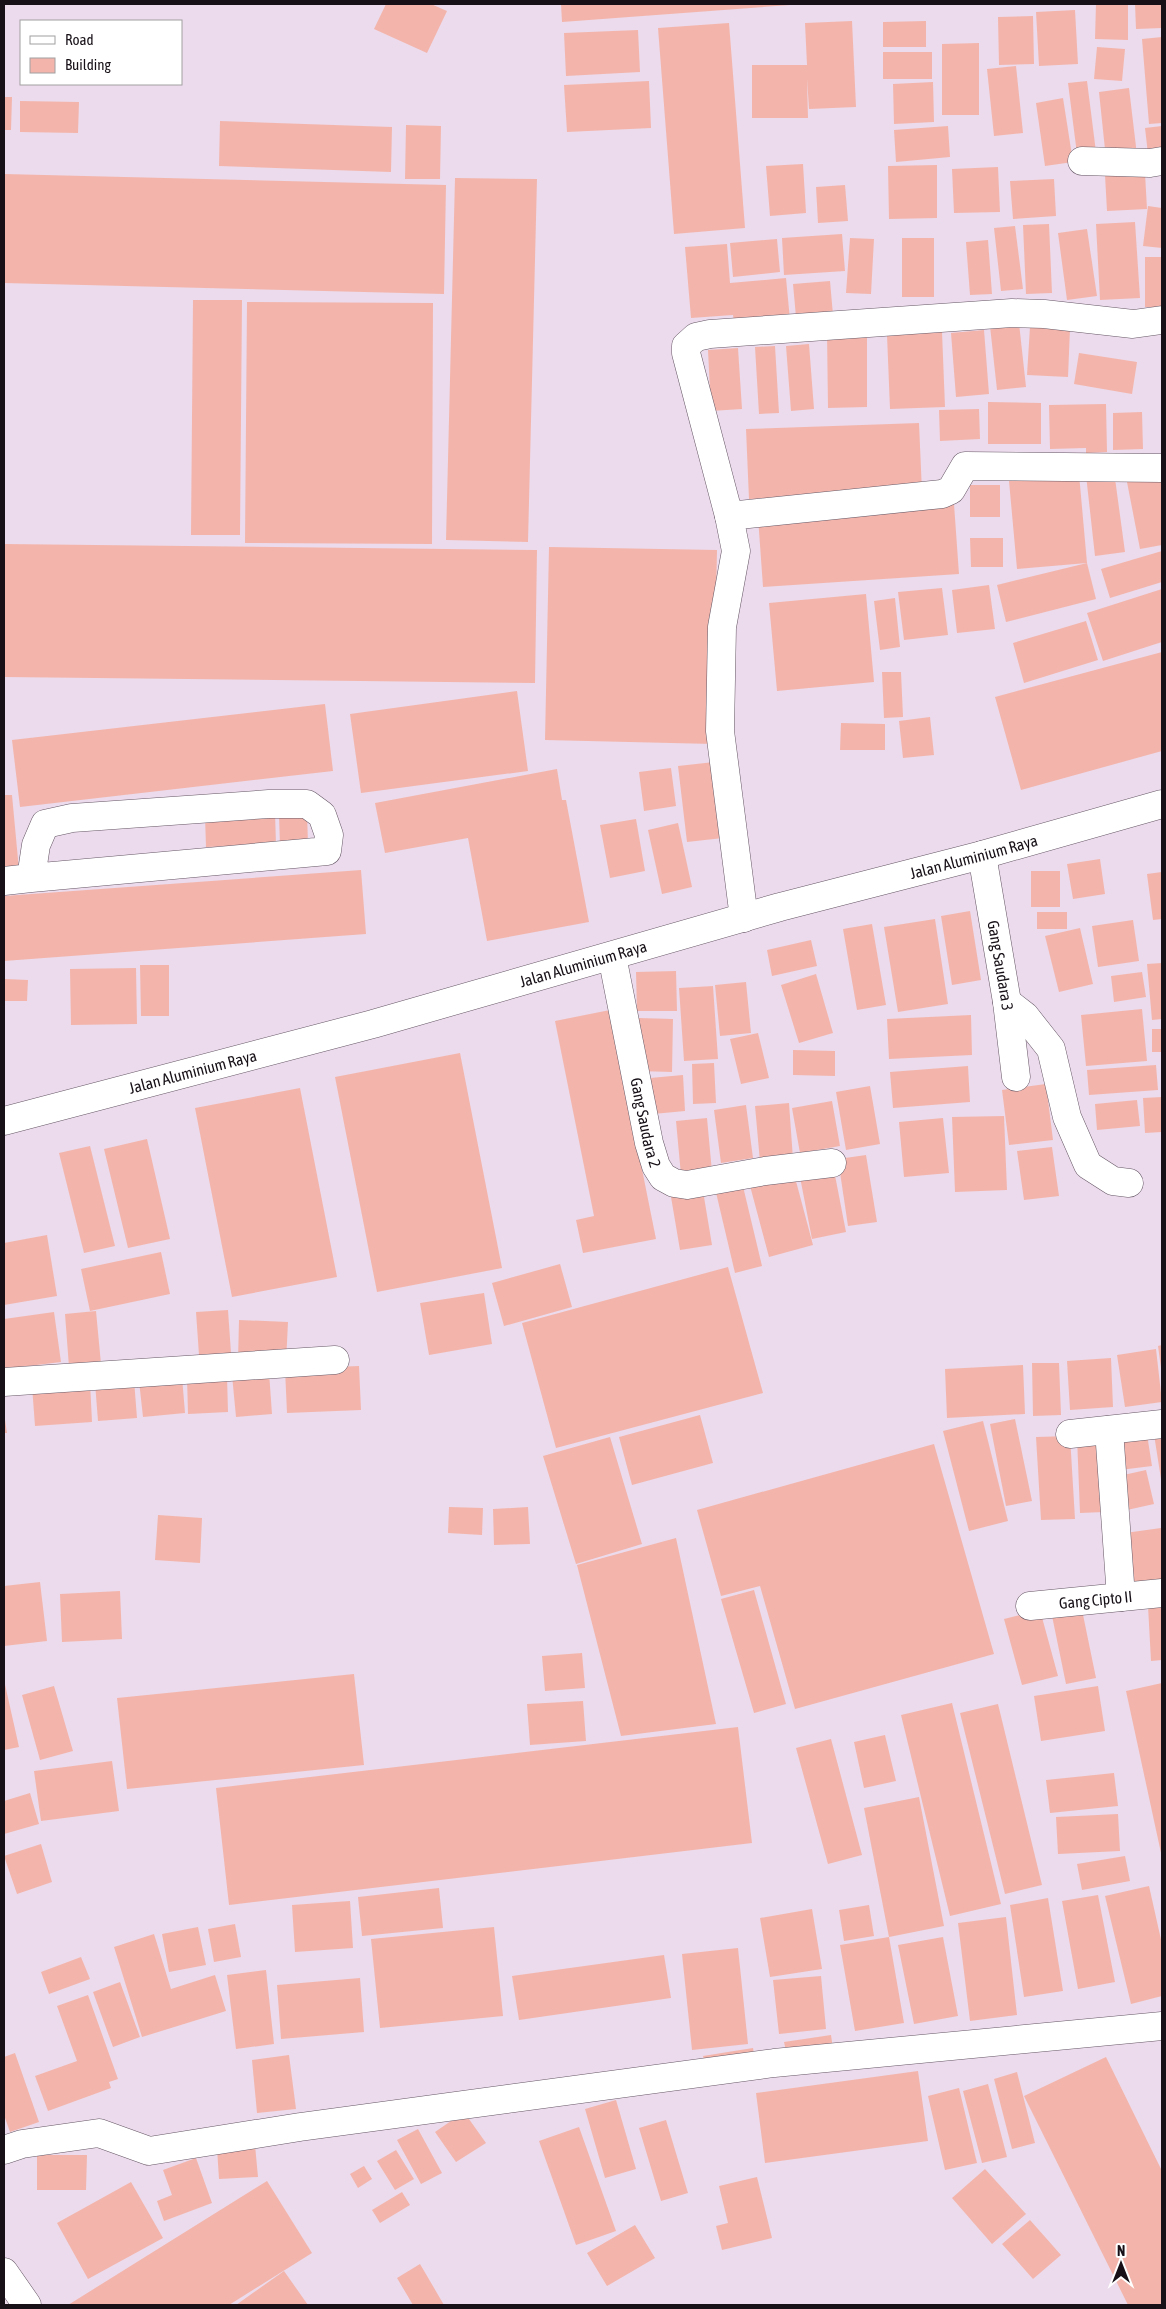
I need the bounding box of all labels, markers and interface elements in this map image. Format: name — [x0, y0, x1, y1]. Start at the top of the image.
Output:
legend — [20, 20, 182, 85]
text: Road — [65, 31, 94, 48]
text: Building — [65, 56, 111, 73]
street label: Jalan Aluminium Raya — [908, 831, 1039, 882]
street label: Gang Saudara 3 — [984, 919, 1017, 1012]
street label: Jalan Aluminium Raya — [517, 937, 649, 990]
street label: Jalan Aluminium Raya — [127, 1046, 259, 1097]
street label: Gang Saudara 2 — [627, 1076, 665, 1170]
street label: Gang Cipto II — [1058, 1587, 1133, 1612]
north arrow — [1096, 2239, 1146, 2289]
text: N — [1117, 2243, 1125, 2259]

